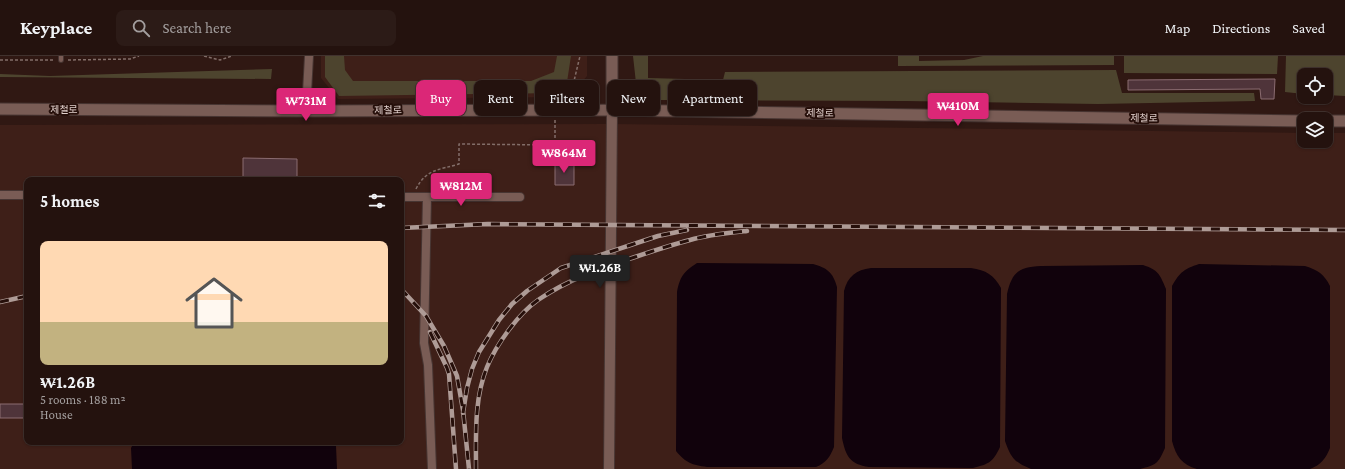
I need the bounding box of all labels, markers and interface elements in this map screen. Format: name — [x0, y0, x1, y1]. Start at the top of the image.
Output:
search box — [116, 10, 396, 46]
text: Keyplace — [20, 17, 92, 38]
icon: search — [130, 17, 152, 39]
text: Search here — [162, 20, 231, 36]
text: Map — [1165, 20, 1190, 36]
text: Directions — [1212, 20, 1270, 36]
text: Saved — [1292, 20, 1325, 36]
map controls — [1297, 68, 1333, 148]
button: locate — [1297, 68, 1333, 104]
chip: Buy — [416, 80, 466, 116]
chip: Rent — [474, 80, 527, 116]
chip: Filters — [535, 80, 599, 116]
chip: New — [607, 80, 660, 116]
chip: Apartment — [668, 80, 757, 116]
pin: ₩731M — [278, 88, 334, 122]
text: ₩731M — [285, 93, 327, 108]
pin: ₩410M — [930, 93, 986, 127]
text: ₩410M — [937, 98, 979, 113]
street label: 제철로 — [50, 104, 78, 115]
street label: 제철로 — [374, 104, 402, 116]
street label: 제철로 — [806, 107, 834, 119]
street label: 제철로 — [1130, 112, 1158, 124]
button: layers — [1297, 112, 1333, 148]
pin: ₩864M — [536, 140, 592, 174]
text: ₩864M — [541, 145, 587, 160]
pin: ₩812M — [433, 173, 489, 207]
text: ₩812M — [440, 178, 482, 193]
icon: filters — [366, 190, 388, 212]
text: 5 homes — [40, 192, 99, 211]
pin: ₩1.26B — [567, 255, 633, 289]
text: ₩1.26B — [579, 260, 621, 275]
icon: home — [178, 267, 250, 339]
text: ₩1.26B — [40, 373, 95, 392]
text: 5 rooms · 188 m² — [40, 392, 126, 407]
text: House — [40, 407, 73, 422]

